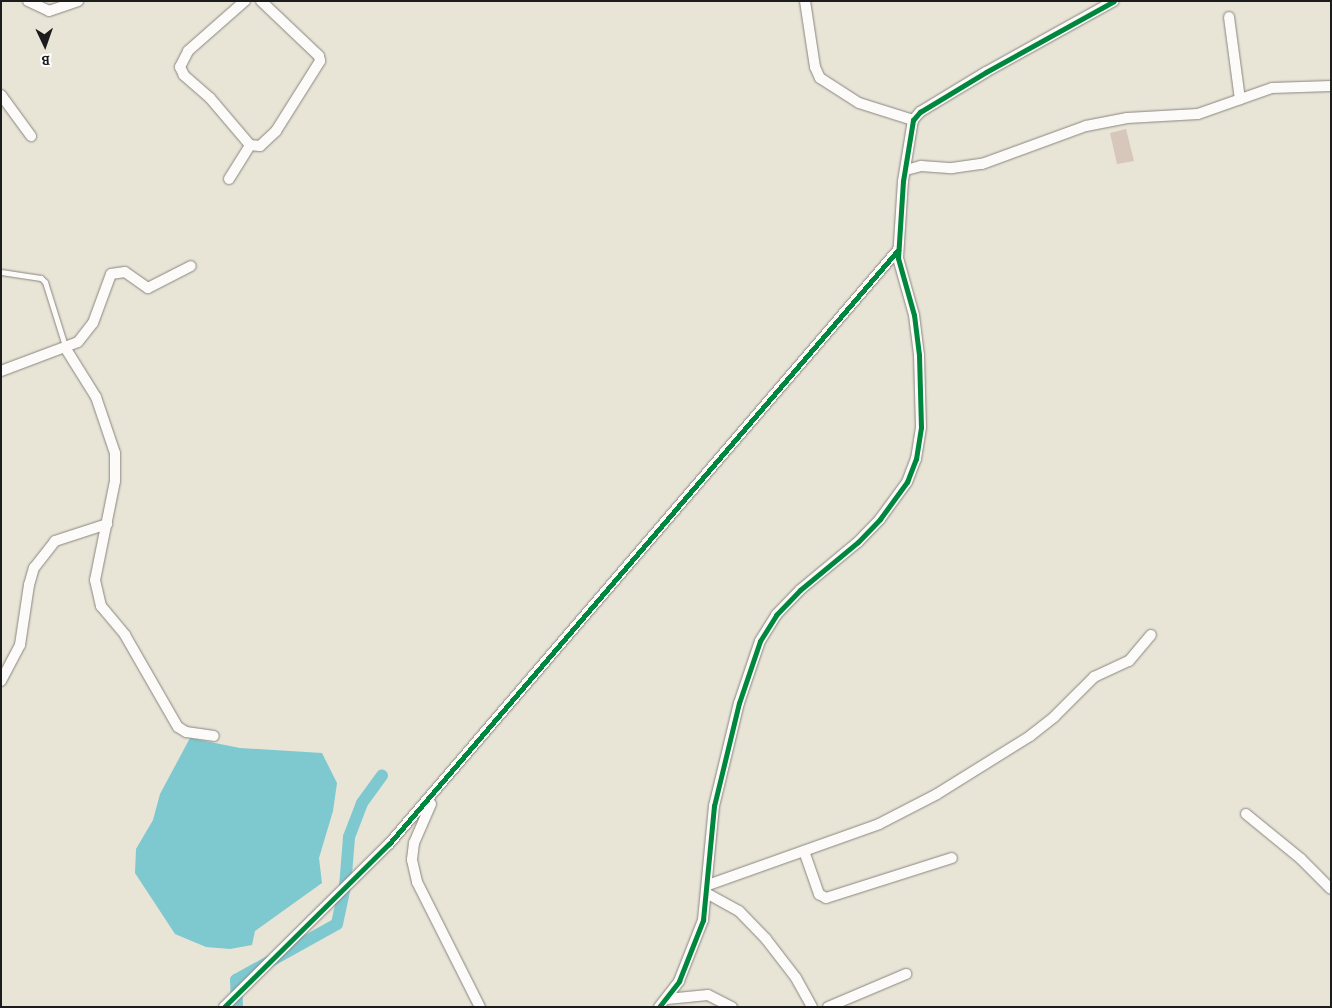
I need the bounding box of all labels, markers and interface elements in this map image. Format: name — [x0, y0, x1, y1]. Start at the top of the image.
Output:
north arrow — [20, 20, 70, 70]
text: B — [41, 51, 51, 70]

